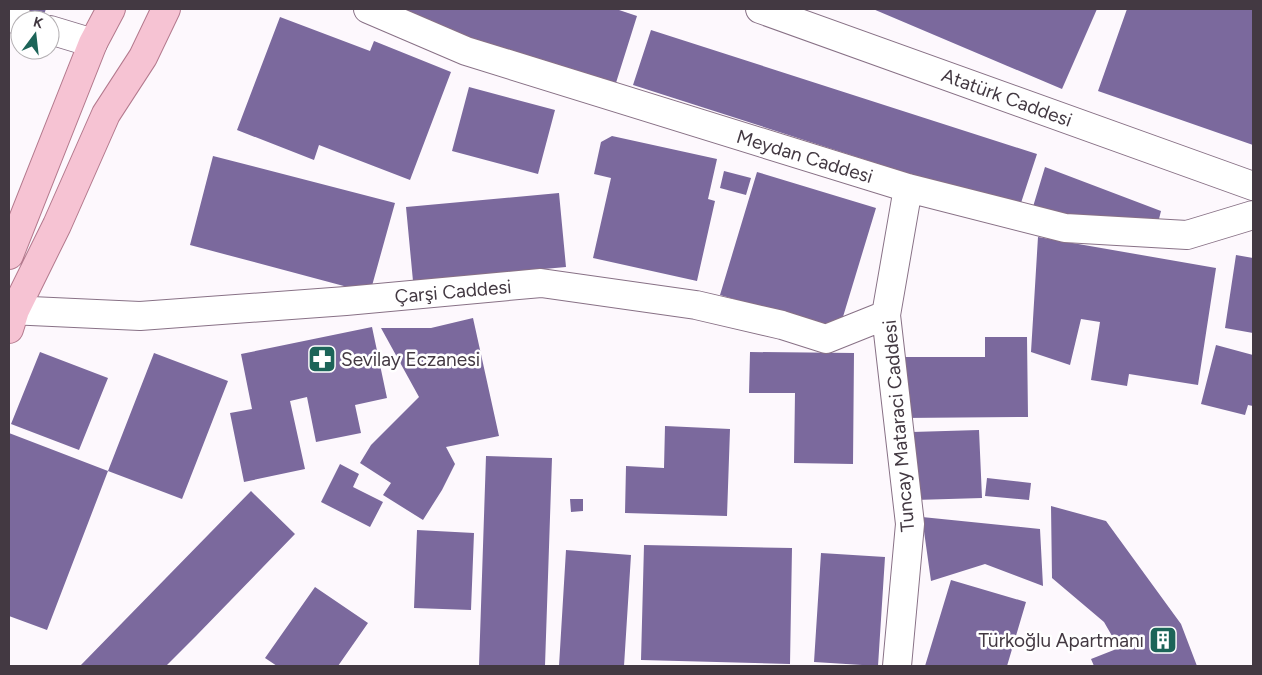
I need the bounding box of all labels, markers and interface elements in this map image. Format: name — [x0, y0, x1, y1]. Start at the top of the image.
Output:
north arrow — [10, 10, 60, 60]
text: K — [32, 14, 46, 33]
street label: Atatürk Caddesi — [938, 63, 1075, 132]
street label: Meydan Caddesi — [734, 125, 876, 188]
street label: Çarşi Caddesi — [394, 275, 512, 308]
street label: Tuncay Mataraci Caddesi — [878, 319, 919, 533]
pharmacy icon: Sevilay Eczanesi — [307, 344, 337, 374]
place label: Sevilay Eczanesi — [341, 348, 480, 371]
building icon: Türkoğlu Apartmanı — [1148, 625, 1178, 655]
place label: Türkoğlu Apartmanı — [978, 629, 1144, 652]

